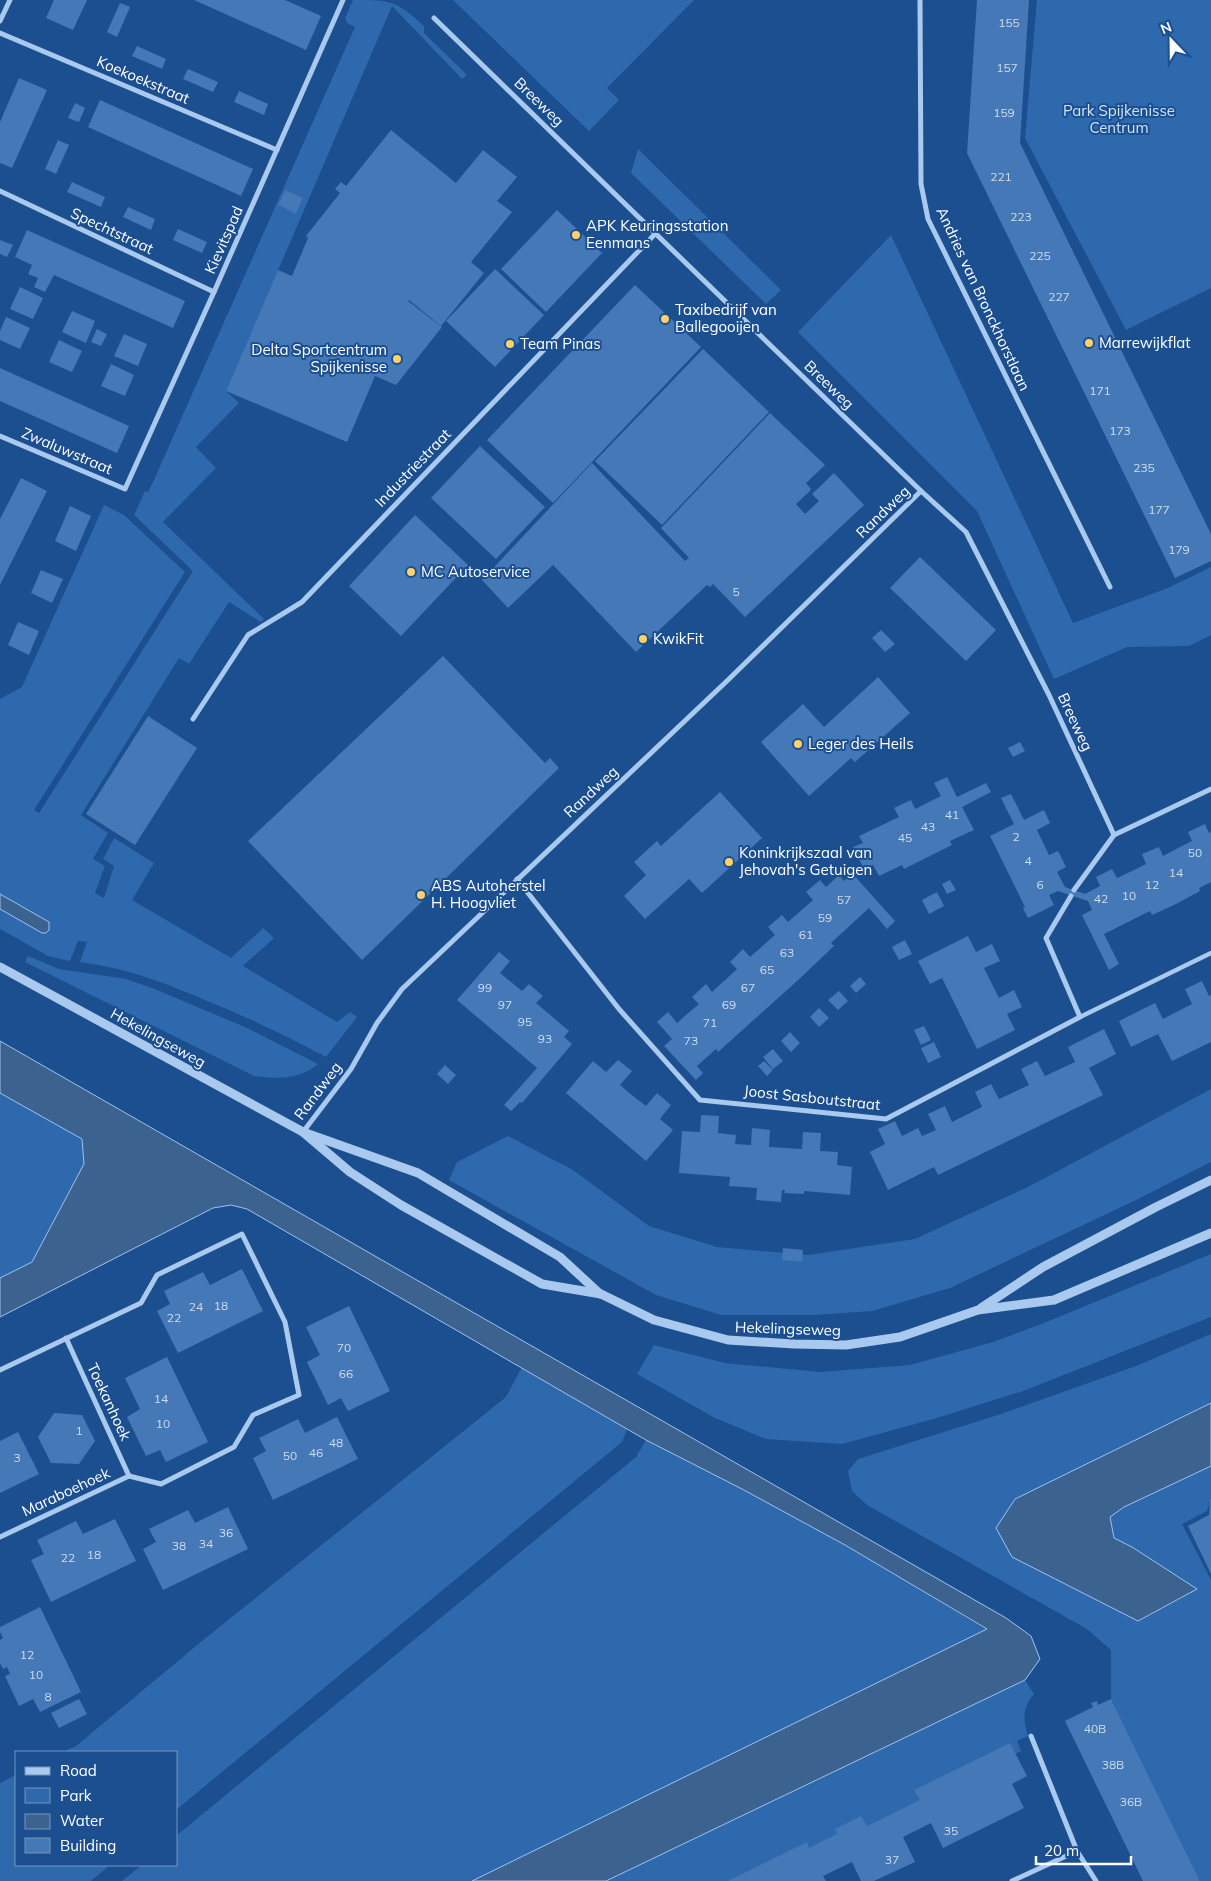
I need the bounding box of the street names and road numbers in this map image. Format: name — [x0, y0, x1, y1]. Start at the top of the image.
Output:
street label: Koekoekstraat — [94, 51, 193, 108]
street label: Breeweg — [510, 73, 568, 130]
street label: Spechtstraat — [68, 203, 157, 258]
street label: Kievitspad — [200, 203, 247, 277]
street label: Andries van Bronckhorstlaan — [932, 204, 1034, 394]
street label: Breeweg — [800, 356, 858, 413]
street label: Zwaluwstraat — [19, 423, 115, 478]
street label: Industriestraat — [371, 425, 455, 511]
street label: Randweg — [852, 481, 913, 542]
street label: Breeweg — [1054, 690, 1097, 754]
street label: Randweg — [560, 762, 622, 822]
street label: Hekelingseweg — [107, 1004, 209, 1072]
street label: Randweg — [290, 1058, 345, 1123]
street label: Joost Sasboutstraat — [743, 1081, 881, 1114]
street label: Hekelingseweg — [735, 1317, 841, 1340]
street label: Toekanhoek — [83, 1360, 136, 1444]
street label: Maraboehoek — [19, 1463, 113, 1520]

